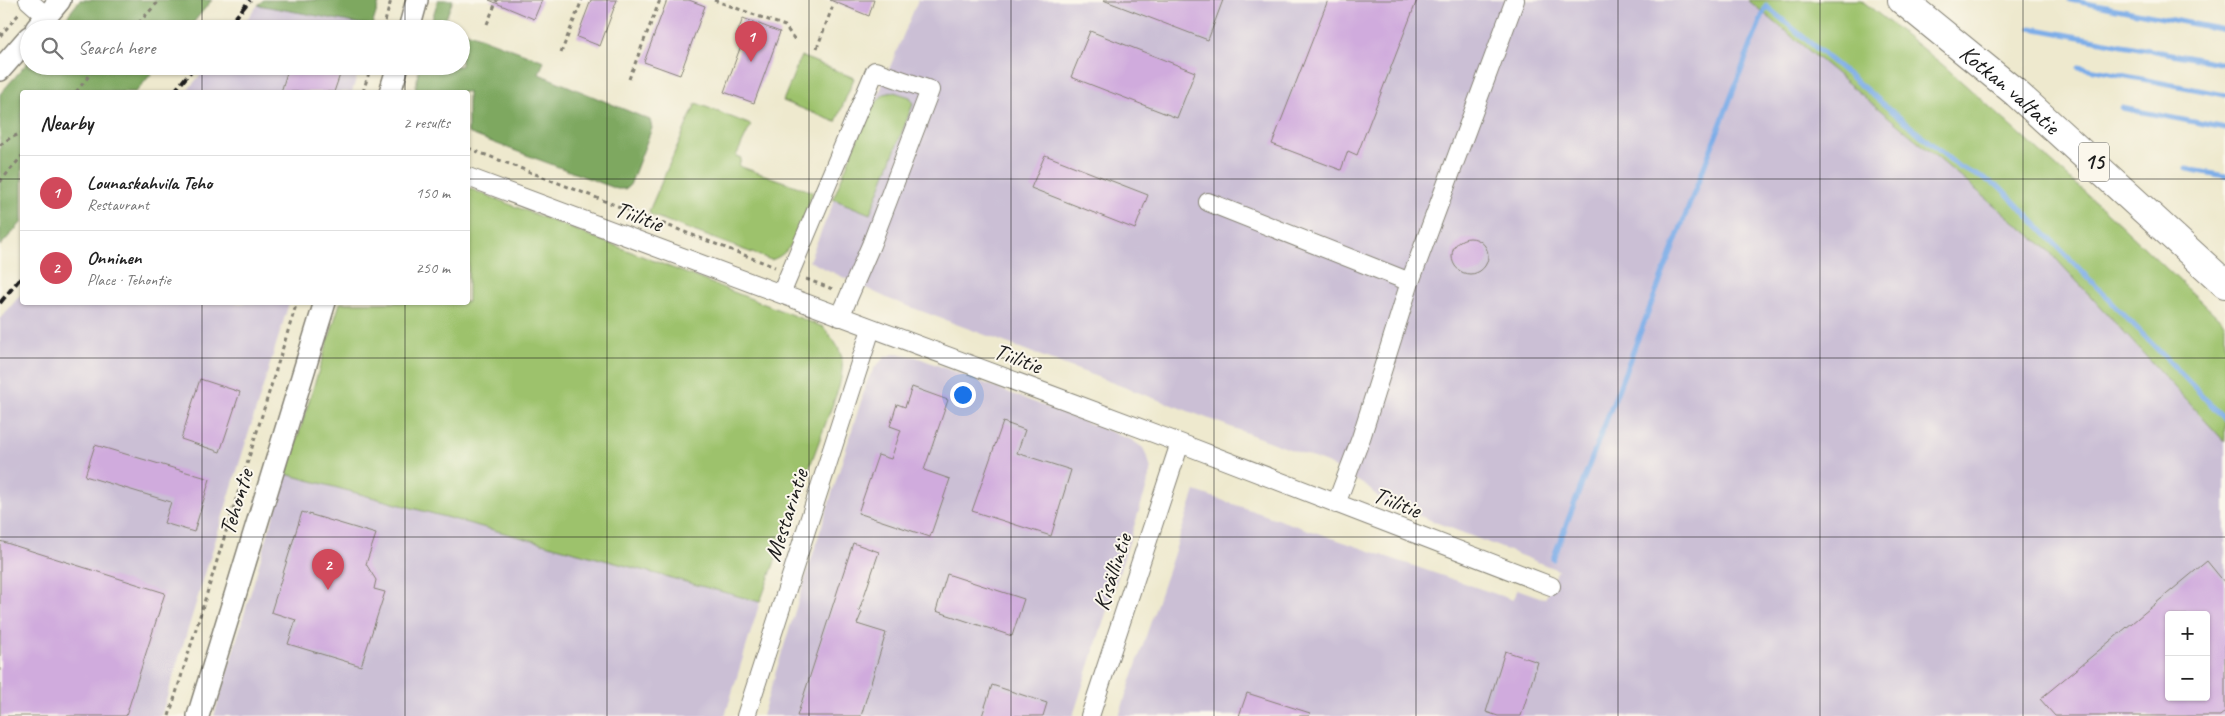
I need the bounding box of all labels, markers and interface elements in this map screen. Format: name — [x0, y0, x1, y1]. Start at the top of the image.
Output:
search box — [20, 20, 470, 75]
pin: 1 — [735, 21, 767, 62]
icon: search — [38, 34, 66, 62]
text: Search here — [78, 36, 155, 60]
street label: Kotkan valtatie — [1953, 38, 2068, 142]
text: Nearby — [40, 110, 93, 136]
text: 2 results — [403, 113, 450, 133]
road number: 15 — [2079, 142, 2109, 182]
text: Lounaskahvila Teho — [87, 171, 212, 195]
text: 1 — [52, 183, 60, 203]
text: 150 m — [416, 183, 450, 203]
street label: Tiilitie — [611, 194, 669, 239]
text: Restaurant — [87, 195, 149, 215]
text: Onninen — [87, 246, 142, 270]
text: 2 — [52, 258, 60, 278]
text: 250 m — [416, 258, 450, 278]
text: Place · Tehontie — [87, 270, 171, 290]
street label: Tiilitie — [990, 336, 1048, 381]
your location — [950, 382, 976, 408]
street label: Tehontie — [212, 463, 261, 539]
street label: Mestarintie — [757, 463, 816, 565]
street label: Tiilitie — [1369, 479, 1427, 526]
street label: Kisällintie — [1086, 528, 1139, 614]
pin: 2 — [312, 549, 344, 590]
map controls — [2165, 611, 2210, 701]
button: + — [2165, 611, 2210, 656]
button: − — [2165, 656, 2210, 701]

